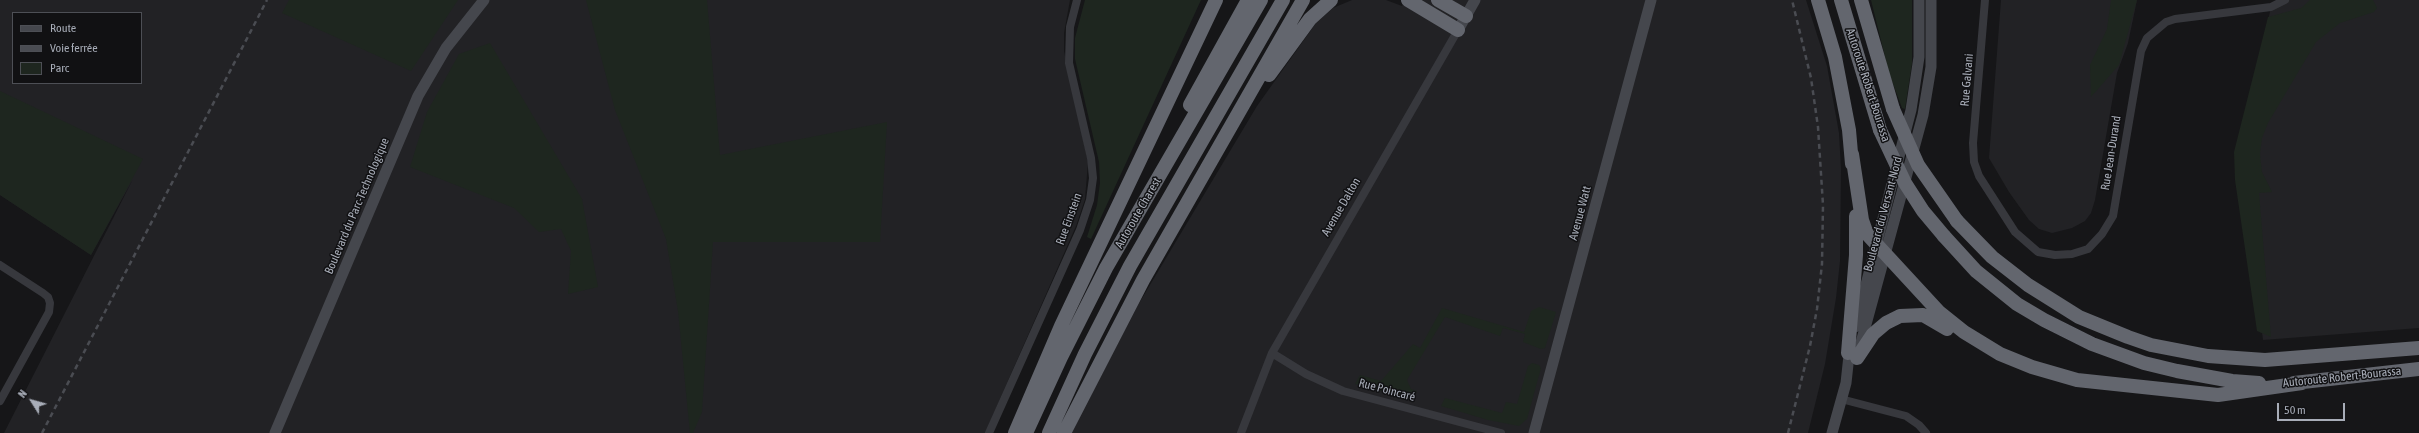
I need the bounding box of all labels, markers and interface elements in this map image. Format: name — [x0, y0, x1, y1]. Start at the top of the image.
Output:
legend — [12, 12, 142, 84]
text: Route — [50, 21, 76, 35]
street label: Autoroute Robert-Bourassa — [1843, 26, 1893, 144]
text: Voie ferrée — [50, 41, 98, 55]
street label: Rue Galvani — [1958, 53, 1976, 107]
text: Parc — [50, 61, 69, 75]
street label: Rue Jean-Durand — [2098, 115, 2124, 191]
street label: Boulevard du Parc-Technologique — [322, 136, 392, 276]
street label: Boulevard du Versant-Nord — [1861, 155, 1905, 273]
street label: Autoroute Charest — [1112, 175, 1164, 251]
street label: Avenue Dalton — [1318, 175, 1364, 239]
street label: Avenue Watt — [1566, 184, 1594, 242]
street label: Rue Einstein — [1053, 191, 1085, 247]
street label: Autoroute Robert-Bourassa — [2282, 364, 2402, 390]
street label: Rue Poincaré — [1357, 376, 1417, 404]
north arrow — [12, 381, 52, 421]
text: N — [16, 388, 29, 400]
scale bar — [2279, 395, 2347, 421]
text: 50 m — [2284, 403, 2306, 417]

